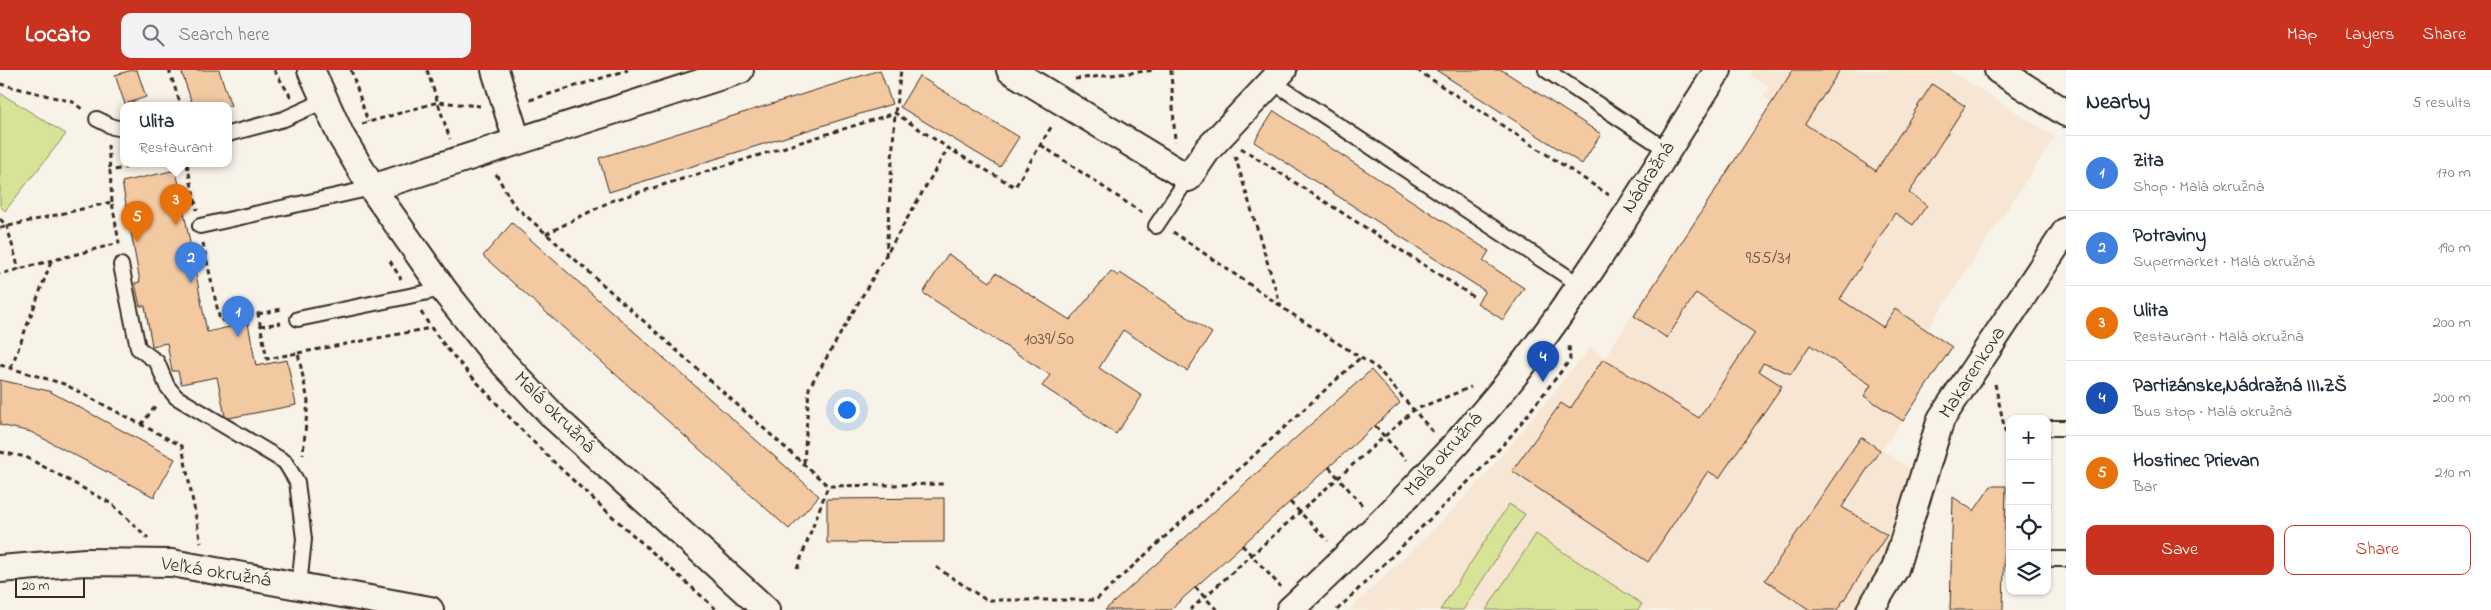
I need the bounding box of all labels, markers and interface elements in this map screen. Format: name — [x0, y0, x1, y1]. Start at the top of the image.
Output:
search box — [121, 13, 471, 58]
text: Locato — [25, 18, 91, 53]
icon: search — [139, 21, 167, 49]
text: Search here — [179, 22, 270, 49]
text: Map — [2287, 22, 2317, 48]
text: Layers — [2345, 22, 2395, 48]
text: Share — [2423, 22, 2466, 48]
text: Nearby — [2086, 88, 2150, 118]
text: 5 results — [2412, 91, 2471, 115]
popup — [120, 102, 232, 167]
text: Ulita — [139, 109, 174, 136]
text: Restaurant — [139, 136, 213, 160]
street label: Nádražná — [1615, 136, 1683, 220]
text: Zita — [2133, 148, 2164, 175]
text: 1 — [2099, 161, 2105, 185]
text: 170 m — [2436, 161, 2471, 185]
text: Shop · Malá okružná — [2133, 175, 2264, 199]
pin: 3 — [160, 184, 192, 225]
pin: 5 — [121, 201, 153, 242]
text: Potraviny — [2133, 223, 2206, 250]
text: 2 — [2098, 236, 2106, 260]
text: 190 m — [2438, 236, 2471, 260]
pin: 2 — [175, 242, 207, 283]
house number: 955/31 — [1746, 246, 1791, 272]
text: Supermarket · Malá okružná — [2133, 250, 2315, 274]
pin: 1 — [222, 296, 254, 337]
text: Ulita — [2133, 298, 2168, 325]
text: 3 — [2099, 311, 2105, 335]
text: 200 m — [2433, 311, 2471, 335]
street label: Makarenkova — [1932, 321, 2014, 425]
text: Restaurant · Malá okružná — [2133, 325, 2303, 349]
house number: 1039/50 — [1024, 327, 1074, 353]
pin: 4 — [1527, 341, 1559, 382]
street label: Malá okružná — [506, 365, 602, 461]
text: Partizánske,Nádražná III.ZŠ — [2133, 373, 2347, 400]
text: 4 — [2099, 386, 2105, 410]
text: 200 m — [2433, 386, 2471, 410]
your location — [834, 397, 860, 423]
text: Bus stop · Malá okružná — [2133, 400, 2292, 424]
street label: Malá okružná — [1398, 406, 1490, 504]
map controls — [2006, 415, 2051, 595]
button: + — [2006, 415, 2051, 460]
text: Hostinec Prievan — [2133, 448, 2259, 475]
button: − — [2006, 460, 2051, 505]
text: 5 — [2097, 461, 2107, 485]
text: 210 m — [2435, 461, 2471, 485]
text: Bar — [2133, 475, 2157, 499]
button: locate — [2006, 505, 2051, 550]
button: Save — [2086, 525, 2274, 575]
button: Share — [2284, 525, 2471, 575]
street label: Veľká okružná — [158, 550, 273, 596]
button: layers — [2006, 550, 2051, 595]
scale bar — [15, 575, 85, 598]
text: 20 m — [22, 576, 49, 597]

